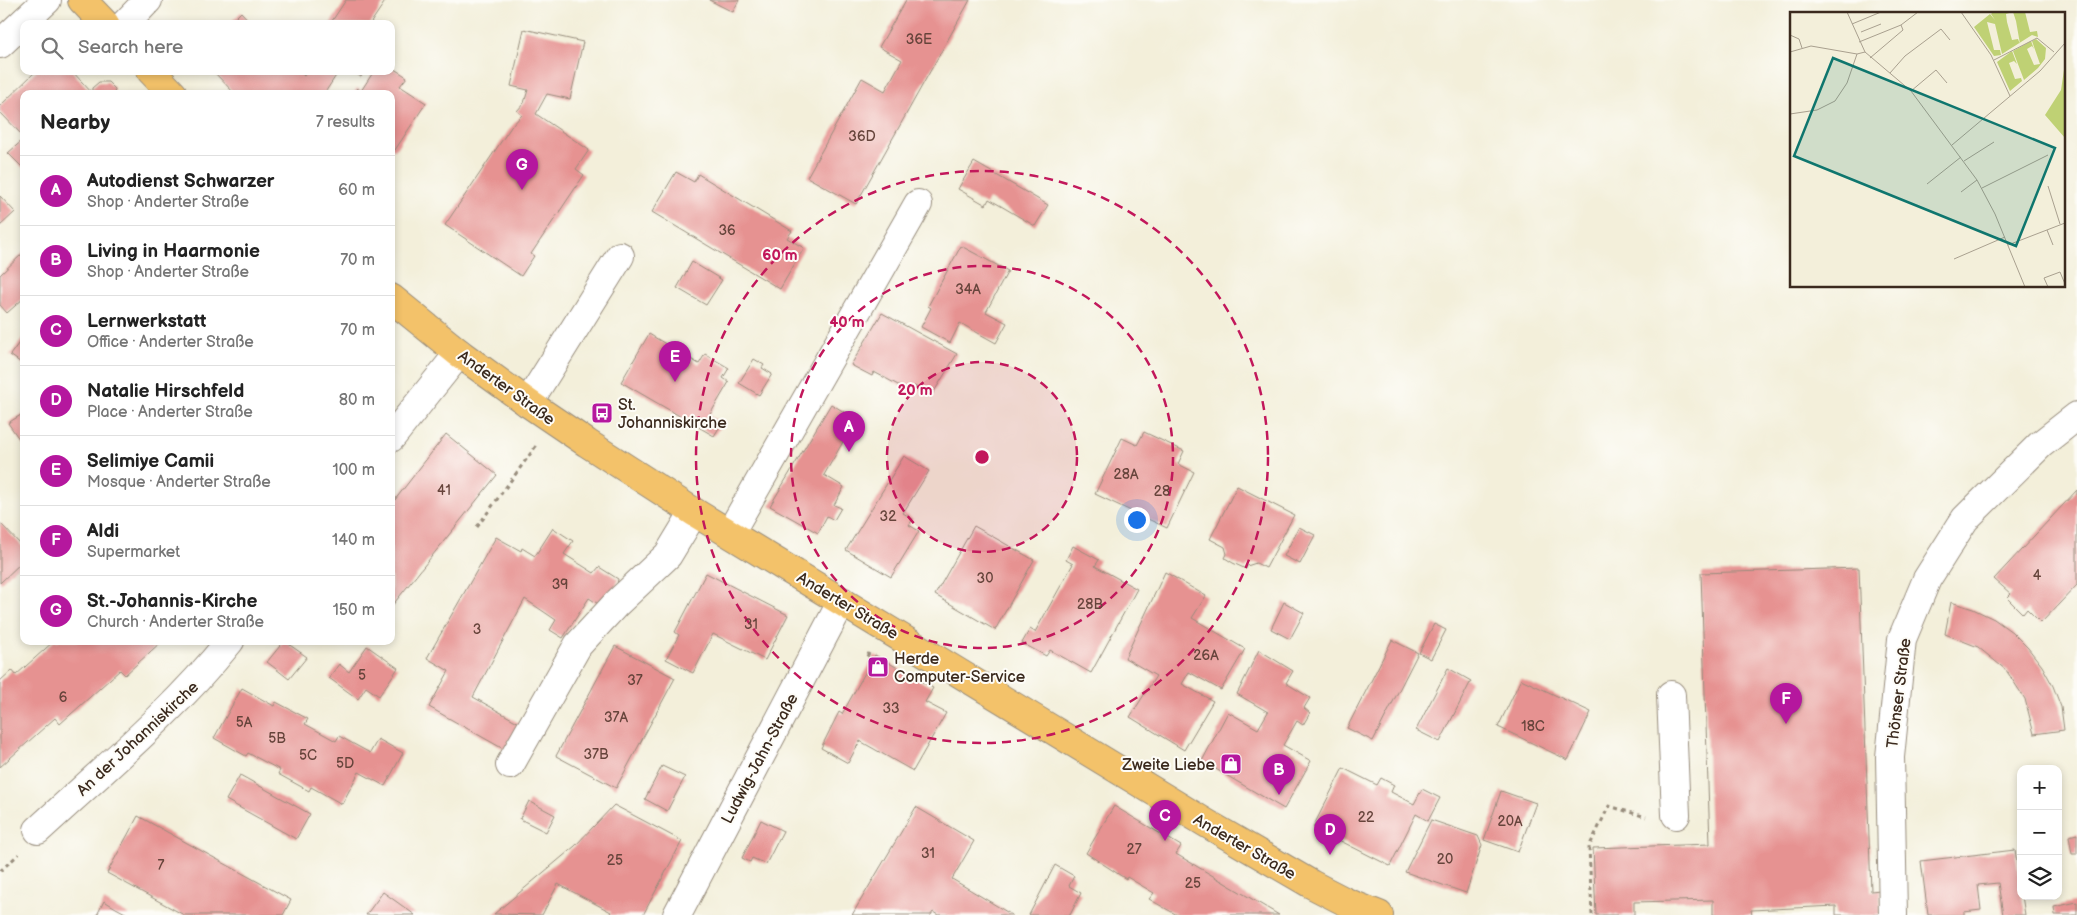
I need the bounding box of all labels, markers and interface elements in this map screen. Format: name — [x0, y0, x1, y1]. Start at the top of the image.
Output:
inset map — [1790, 12, 2064, 288]
search box — [20, 20, 395, 75]
house number: 36E — [906, 31, 932, 48]
icon: search — [38, 34, 66, 62]
text: Search here — [78, 36, 183, 59]
text: Nearby — [40, 110, 110, 135]
text: 7 results — [316, 113, 375, 132]
house number: 36D — [848, 128, 876, 145]
pin: G — [506, 149, 538, 190]
text: Autodienst Schwarzer — [87, 170, 274, 193]
text: A — [51, 181, 61, 200]
text: 60 m — [338, 181, 375, 200]
text: Shop · Anderter Straße — [87, 193, 249, 212]
house number: 36 — [718, 222, 736, 239]
text: Living in Haarmonie — [87, 240, 260, 263]
text: 60 m — [762, 246, 798, 265]
text: B — [50, 251, 62, 270]
text: 70 m — [340, 251, 375, 270]
text: Shop · Anderter Straße — [87, 263, 249, 282]
house number: 34A — [955, 281, 981, 298]
text: Lernwerkstatt — [87, 310, 206, 333]
text: 40 m — [829, 313, 865, 332]
text: C — [50, 321, 62, 340]
text: 70 m — [340, 321, 375, 340]
text: Office · Anderter Straße — [87, 333, 254, 352]
pin: E — [659, 341, 691, 382]
street label: Anderter Straße — [454, 347, 558, 430]
text: Natalie Hirschfeld — [87, 380, 244, 403]
text: 20 m — [898, 381, 933, 400]
text: D — [50, 391, 62, 410]
text: 80 m — [339, 391, 375, 410]
place label: St. Johanniskirche — [618, 396, 727, 433]
bus stop icon: St. Johanniskirche — [590, 401, 614, 425]
text: Place · Anderter Straße — [87, 403, 253, 422]
pin: A — [833, 411, 865, 452]
centre of rings — [973, 448, 991, 466]
text: Selimiye Camii — [87, 450, 214, 473]
text: E — [51, 461, 61, 480]
text: 100 m — [332, 461, 375, 480]
house number: 28A — [1114, 466, 1139, 483]
text: Mosque · Anderter Straße — [87, 473, 271, 492]
house number: 41 — [437, 482, 451, 499]
house number: 28 — [1154, 483, 1170, 500]
your location — [1124, 507, 1150, 533]
house number: 32 — [880, 508, 897, 525]
text: Aldi — [87, 520, 119, 543]
text: F — [51, 531, 61, 550]
text: 140 m — [332, 531, 375, 550]
text: Supermarket — [87, 543, 180, 562]
house number: 4 — [2033, 567, 2042, 584]
street label: Anderter Straße — [793, 569, 902, 644]
house number: 30 — [977, 570, 993, 587]
house number: 39 — [552, 576, 568, 593]
text: St.-Johannis-Kirche — [87, 590, 257, 613]
house number: 28B — [1077, 596, 1103, 613]
text: G — [50, 601, 62, 620]
text: 150 m — [333, 601, 375, 620]
text: Church · Anderter Straße — [87, 613, 264, 632]
house number: 31 — [744, 616, 758, 633]
house number: 3 — [473, 621, 481, 638]
street label: Thönser Straße — [1883, 637, 1916, 749]
house number: 26A — [1193, 647, 1219, 664]
place label: Herde Computer-Service — [894, 650, 1026, 687]
shop icon: Herde Computer-Service — [866, 655, 890, 679]
house number: 5 — [358, 667, 366, 684]
house number: 37 — [627, 672, 643, 689]
street label: An der Johanniskirche — [73, 677, 203, 800]
pin: F — [1770, 683, 1802, 724]
house number: 6 — [59, 689, 68, 706]
street label: Ludwig-Jahn-Straße — [718, 690, 803, 827]
house number: 33 — [882, 700, 900, 717]
house number: 37A — [604, 709, 628, 726]
house number: 5A — [236, 714, 253, 731]
house number: 18C — [1521, 718, 1545, 735]
house number: 5B — [268, 730, 286, 747]
house number: 37B — [583, 746, 609, 763]
house number: 5C — [299, 747, 317, 764]
shop icon: Zweite Liebe — [1219, 752, 1243, 776]
pin: B — [1263, 754, 1295, 795]
house number: 5D — [336, 755, 354, 772]
place label: Zweite Liebe — [1121, 756, 1216, 775]
map controls — [2017, 765, 2062, 900]
button: + — [2017, 765, 2062, 810]
pin: C — [1149, 800, 1181, 841]
house number: 22 — [1358, 809, 1375, 826]
street label: Anderter Straße — [1190, 810, 1299, 884]
button: − — [2017, 810, 2062, 855]
house number: 20A — [1497, 813, 1523, 830]
pin: D — [1314, 814, 1346, 855]
house number: 27 — [1126, 841, 1142, 858]
house number: 31 — [921, 845, 935, 862]
house number: 20 — [1437, 851, 1453, 868]
house number: 25 — [607, 852, 623, 869]
button: layers — [2017, 855, 2062, 900]
house number: 7 — [158, 857, 165, 874]
house number: 25 — [1185, 875, 1201, 892]

